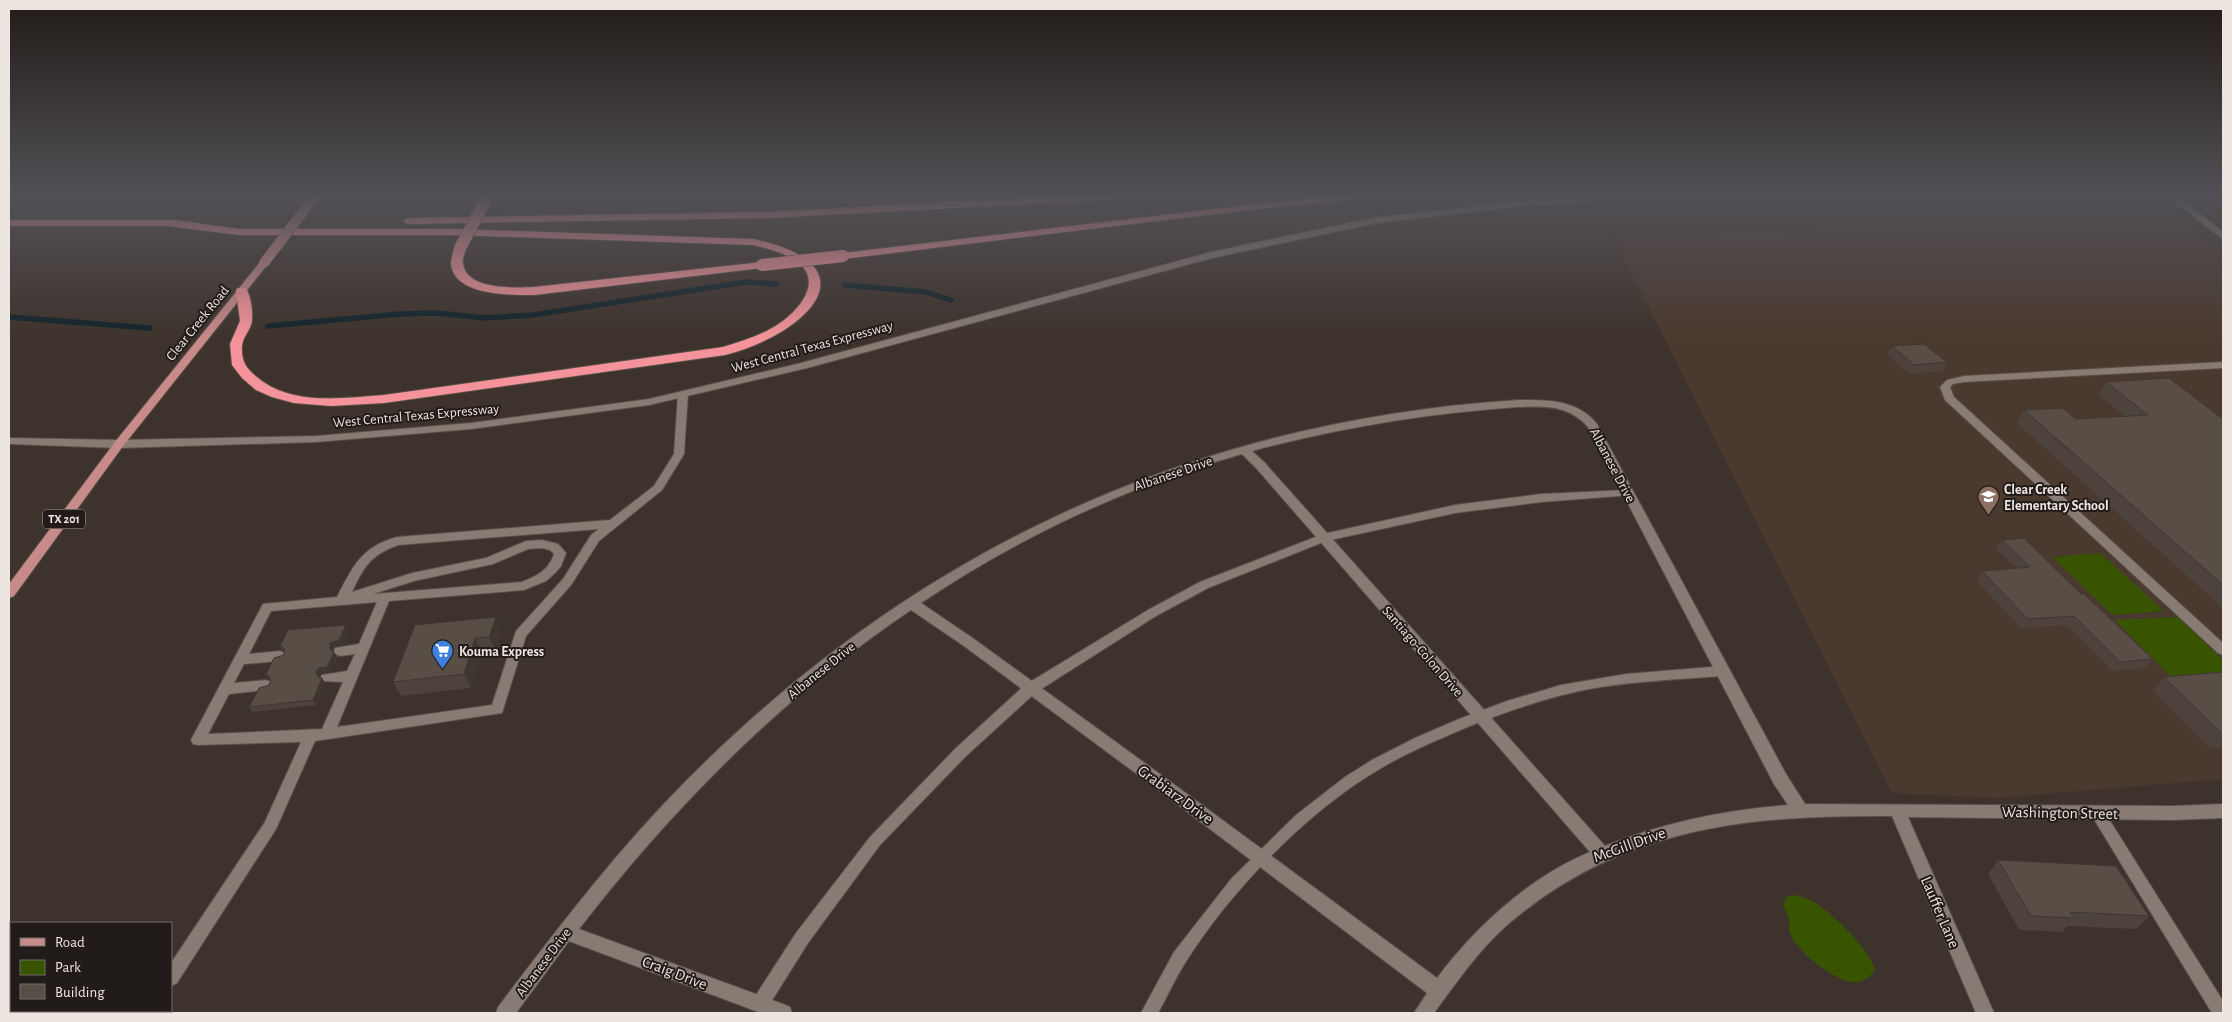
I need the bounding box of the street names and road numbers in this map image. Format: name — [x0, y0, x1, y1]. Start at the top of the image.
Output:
street label: Clear Creek Road — [164, 284, 232, 364]
street label: West Central Texas Expressway — [730, 319, 895, 375]
street label: West Central Texas Expressway — [332, 402, 500, 430]
street label: Albanese Drive — [1587, 426, 1638, 505]
street label: Albanese Drive — [1132, 454, 1214, 494]
road number: TX 201 — [43, 509, 85, 528]
street label: Santiago-Colon Drive — [1379, 604, 1465, 700]
street label: Albanese Drive — [785, 640, 858, 702]
street label: Grabiarz Drive — [1135, 762, 1216, 827]
street label: Washington Street — [2002, 804, 2118, 822]
street label: McGill Drive — [1591, 824, 1668, 865]
street label: Lauffer Lane — [1918, 874, 1962, 951]
street label: Albanese Drive — [514, 926, 574, 999]
street label: Craig Drive — [640, 953, 709, 993]

